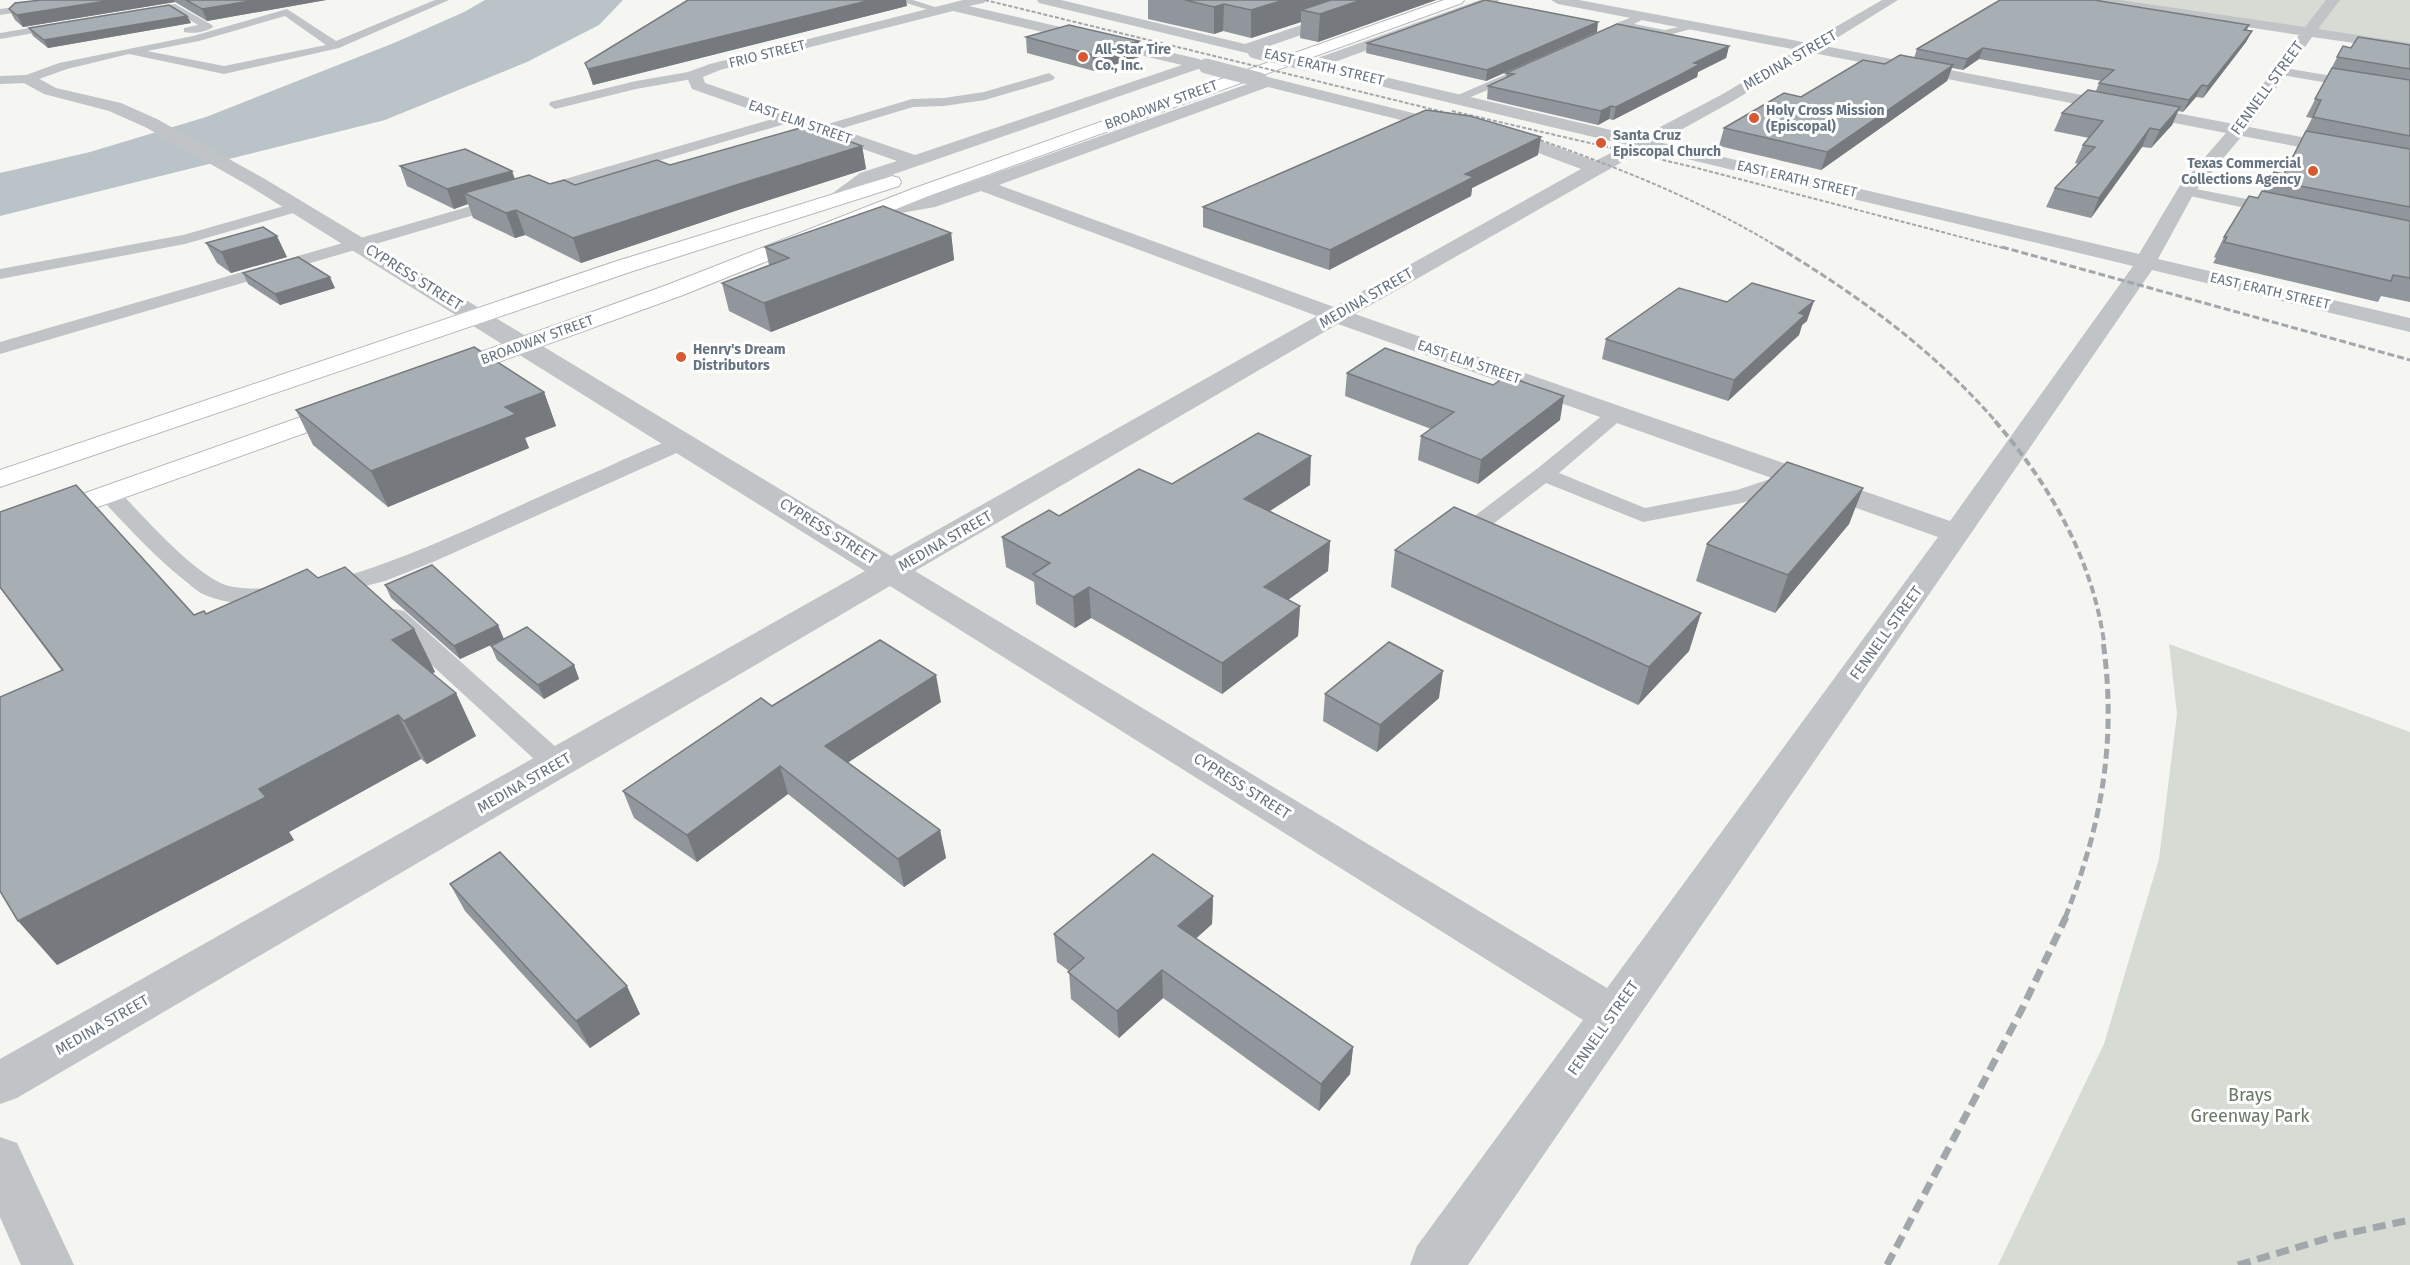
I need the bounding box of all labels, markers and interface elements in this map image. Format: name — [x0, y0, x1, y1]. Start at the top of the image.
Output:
street label: MEDINA STREET — [1740, 26, 1840, 94]
street label: FRIO STREET — [727, 36, 808, 72]
street label: FENNELL STREET — [2227, 37, 2307, 138]
place label: All-Star Tire Co., Inc. — [1094, 41, 1171, 74]
street label: EAST ERATH STREET — [1262, 45, 1386, 89]
marker: All-Star Tire Co., Inc. — [1076, 50, 1090, 64]
street label: BROADWAY STREET — [1102, 76, 1221, 133]
street label: EAST ELM STREET — [746, 96, 855, 148]
place label: Holy Cross Mission (Episcopal) — [1766, 102, 1885, 135]
marker: Holy Cross Mission (Episcopal) — [1747, 111, 1761, 125]
place label: Santa Cruz Episcopal Church — [1613, 127, 1721, 160]
marker: Santa Cruz Episcopal Church — [1594, 136, 1608, 150]
place label: Texas Commercial Collections Agency — [2181, 155, 2302, 188]
street label: EAST ERATH STREET — [1735, 157, 1859, 201]
marker: Texas Commercial Collections Agency — [2306, 164, 2320, 178]
street label: CYPRESS STREET — [362, 240, 466, 314]
street label: MEDINA STREET — [1316, 264, 1416, 332]
street label: EAST ERATH STREET — [2208, 269, 2332, 313]
street label: BROADWAY STREET — [478, 311, 597, 368]
street label: EAST ELM STREET — [1415, 336, 1524, 388]
place label: Henry's Dream Distributors — [693, 341, 786, 374]
marker: Henry's Dream Distributors — [674, 350, 688, 364]
street label: CYPRESS STREET — [776, 494, 880, 568]
street label: MEDINA STREET — [895, 507, 995, 575]
street label: FENNELL STREET — [1846, 582, 1926, 683]
street label: MEDINA STREET — [474, 749, 574, 817]
street label: CYPRESS STREET — [1190, 749, 1294, 823]
street label: FENNELL STREET — [1564, 977, 1642, 1079]
street label: MEDINA STREET — [52, 991, 152, 1059]
park label: Brays Greenway Park — [2190, 1084, 2310, 1127]

